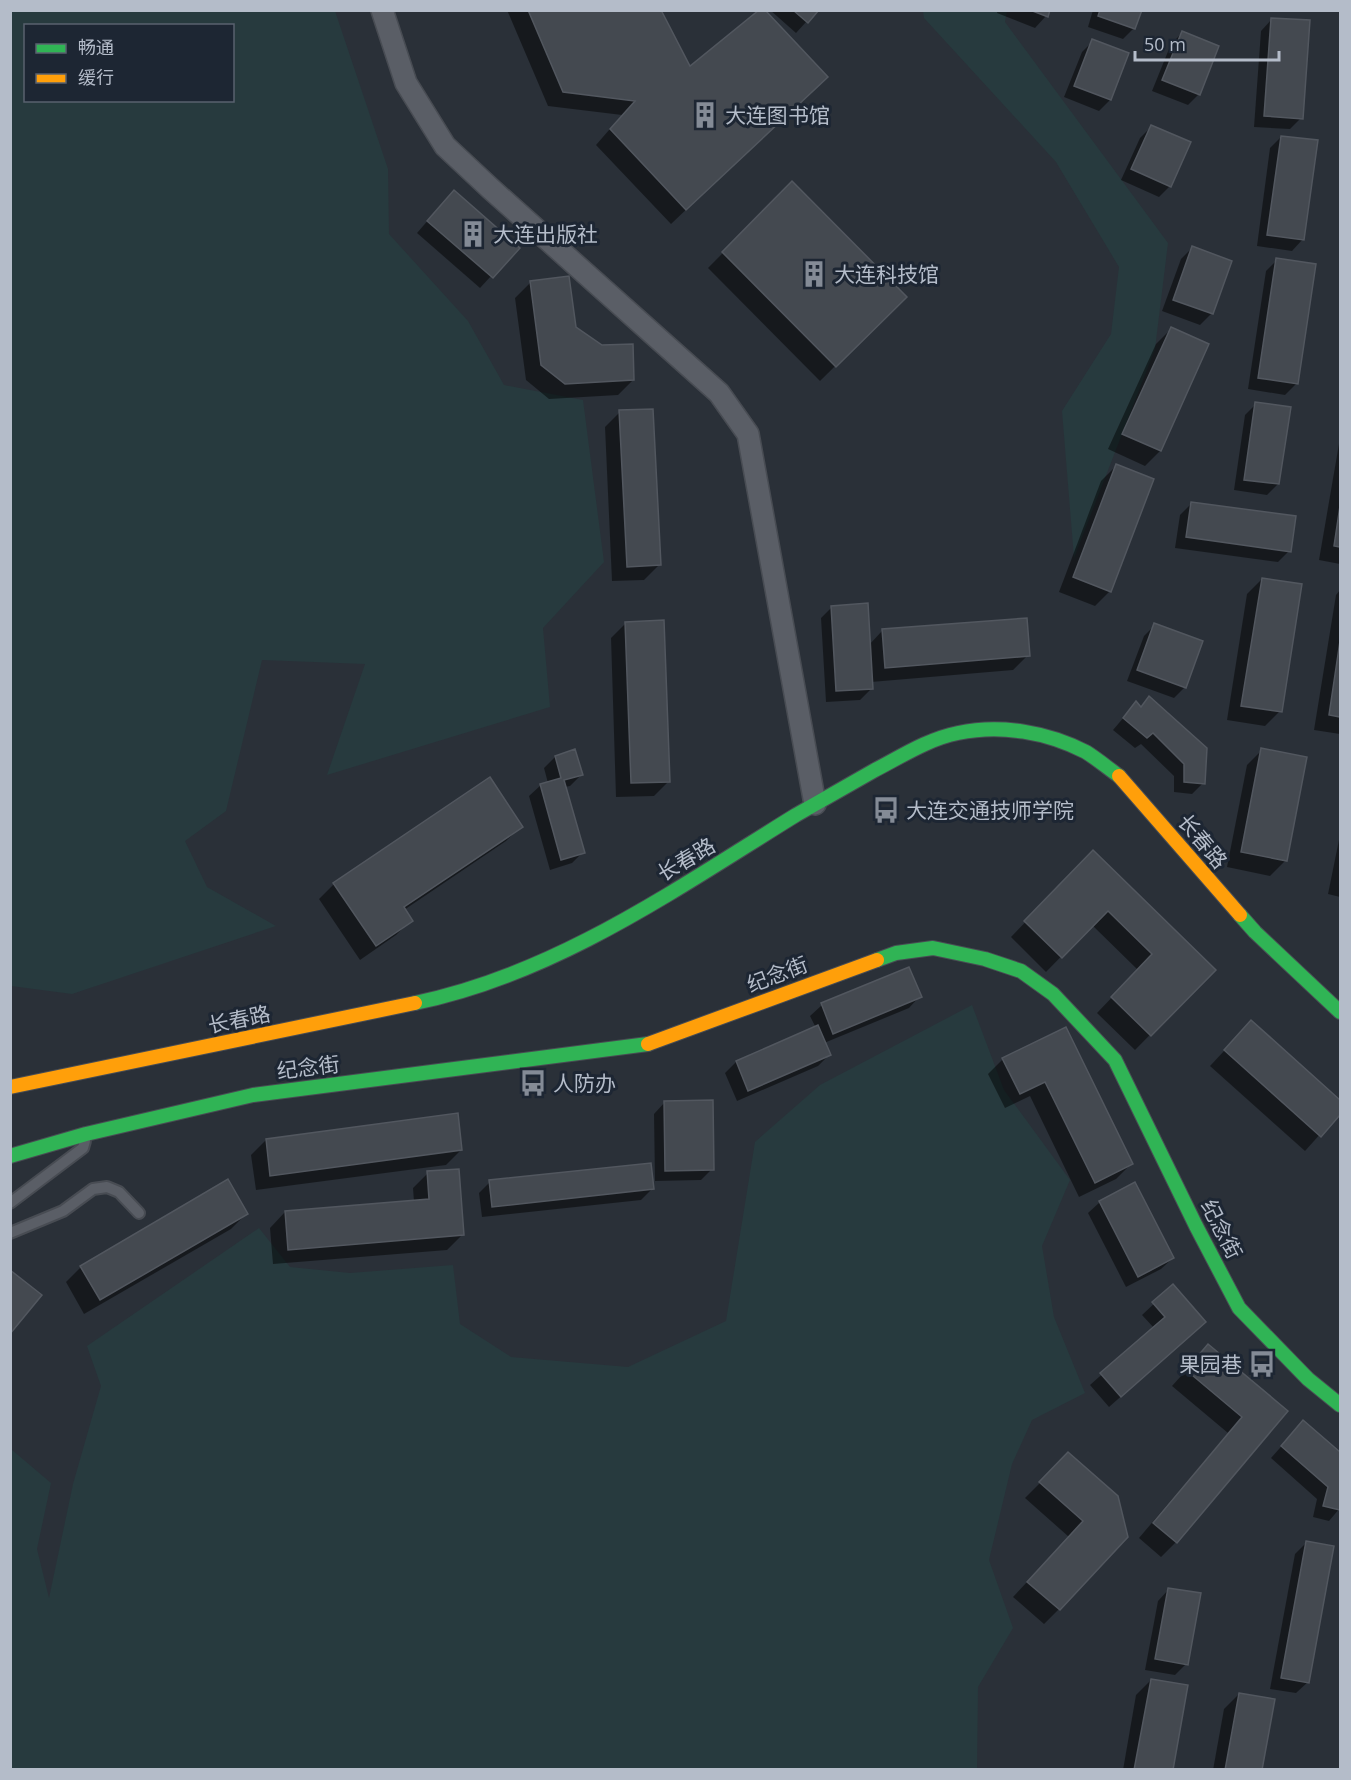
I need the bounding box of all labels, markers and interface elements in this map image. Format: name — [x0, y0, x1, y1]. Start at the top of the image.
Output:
legend — [24, 24, 234, 102]
scale bar — [1135, 24, 1279, 62]
text: 50 m — [1144, 32, 1186, 56]
text: 畅通 — [78, 35, 114, 59]
text: 缓行 — [78, 65, 114, 89]
building icon: 大连图书馆 — [690, 100, 720, 130]
place label: 大连图书馆 — [725, 101, 830, 129]
building icon: 大连出版社 — [458, 219, 488, 249]
place label: 大连出版社 — [493, 220, 598, 248]
building icon: 大连科技馆 — [799, 259, 829, 289]
place label: 大连科技馆 — [834, 260, 939, 288]
bus stop icon: 大连交通技师学院 — [871, 795, 901, 825]
place label: 大连交通技师学院 — [906, 796, 1074, 824]
street label: 长春路 — [1172, 808, 1234, 874]
street label: 长春路 — [652, 831, 720, 887]
street label: 纪念街 — [743, 950, 811, 998]
street label: 长春路 — [205, 999, 273, 1039]
street label: 纪念街 — [275, 1049, 341, 1085]
bus stop icon: 人防办 — [518, 1068, 548, 1098]
place label: 人防办 — [553, 1069, 616, 1097]
street label: 纪念街 — [1195, 1195, 1249, 1263]
bus stop icon: 果园巷 — [1247, 1349, 1277, 1379]
place label: 果园巷 — [1179, 1350, 1242, 1378]

